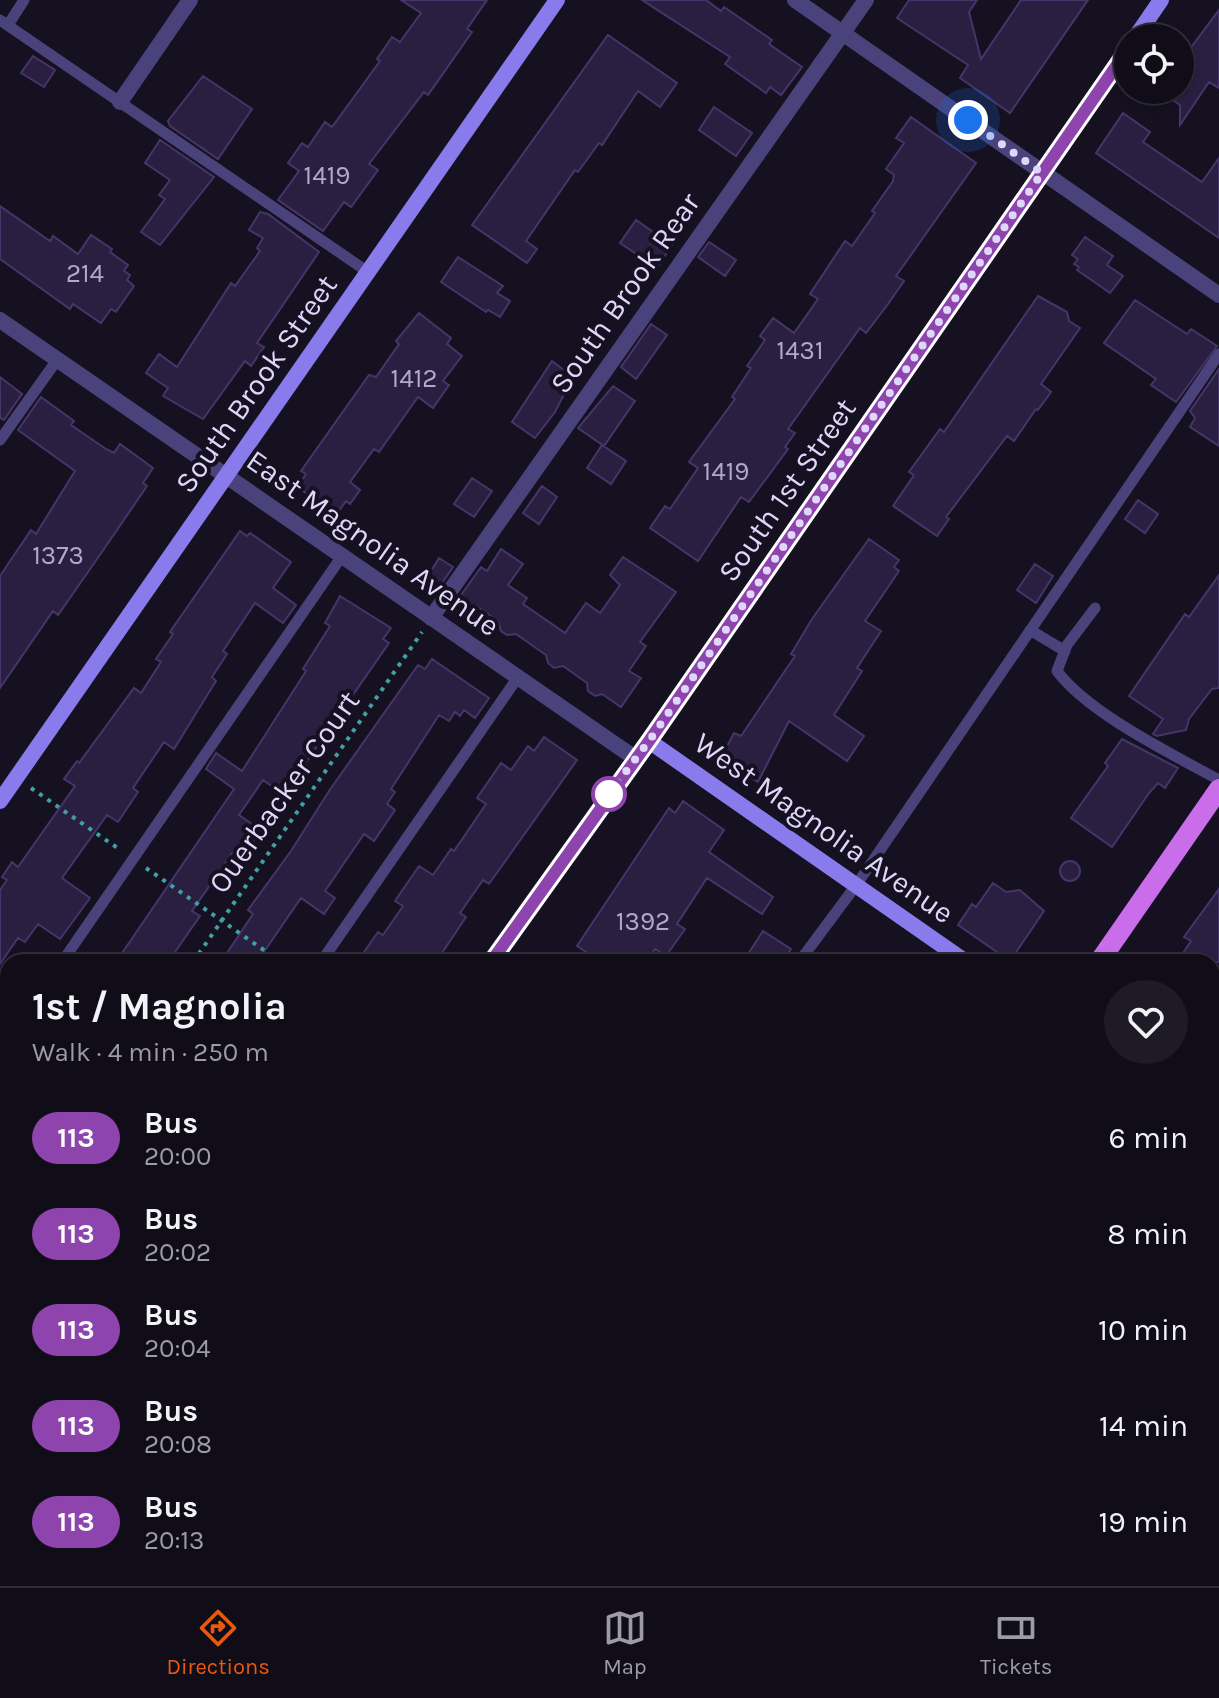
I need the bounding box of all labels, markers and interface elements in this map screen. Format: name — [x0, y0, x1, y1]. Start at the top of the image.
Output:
map controls — [1114, 24, 1194, 104]
button: locate — [1114, 24, 1194, 104]
your location — [948, 100, 988, 140]
house number: 1419 — [304, 160, 350, 191]
street label: South Brook Rear — [542, 186, 708, 400]
house number: 214 — [66, 258, 104, 289]
street label: South Brook Street — [167, 268, 345, 500]
house number: 1431 — [776, 335, 824, 366]
house number: 1412 — [391, 363, 437, 394]
street label: South 1st Street — [710, 391, 864, 589]
street label: East Magnolia Avenue — [240, 442, 506, 644]
house number: 1419 — [703, 456, 749, 487]
house number: 1373 — [32, 540, 84, 571]
street label: Ouerbacker Court — [201, 684, 367, 900]
street label: West Magnolia Avenue — [687, 725, 961, 931]
unlabelled marker — [592, 777, 626, 811]
house number: 1392 — [616, 906, 670, 937]
button: heart — [1104, 980, 1188, 1064]
text: 1st / Magnolia — [32, 984, 287, 1029]
text: Walk · 4 min · 250 m — [32, 1037, 269, 1068]
text: Bus — [144, 1105, 198, 1141]
text: 6 min — [1109, 1120, 1188, 1156]
text: 113 — [57, 1121, 95, 1154]
text: 20:00 — [144, 1141, 211, 1172]
text: Bus — [144, 1201, 198, 1237]
text: 8 min — [1107, 1216, 1188, 1252]
text: 113 — [57, 1217, 95, 1250]
text: 20:02 — [144, 1237, 211, 1268]
text: Bus — [144, 1297, 198, 1333]
text: 10 min — [1098, 1312, 1188, 1348]
text: 113 — [57, 1313, 95, 1346]
text: 20:04 — [144, 1333, 210, 1364]
text: Bus — [144, 1393, 198, 1429]
text: 14 min — [1099, 1408, 1188, 1444]
text: 113 — [57, 1409, 95, 1442]
text: 20:08 — [144, 1429, 212, 1460]
text: Bus — [144, 1489, 198, 1525]
text: 19 min — [1098, 1504, 1188, 1540]
text: 113 — [57, 1505, 95, 1538]
text: 20:13 — [144, 1525, 204, 1556]
tab: Directions — [167, 1606, 270, 1680]
tab: Map — [603, 1606, 647, 1680]
tab: Tickets — [980, 1606, 1052, 1680]

